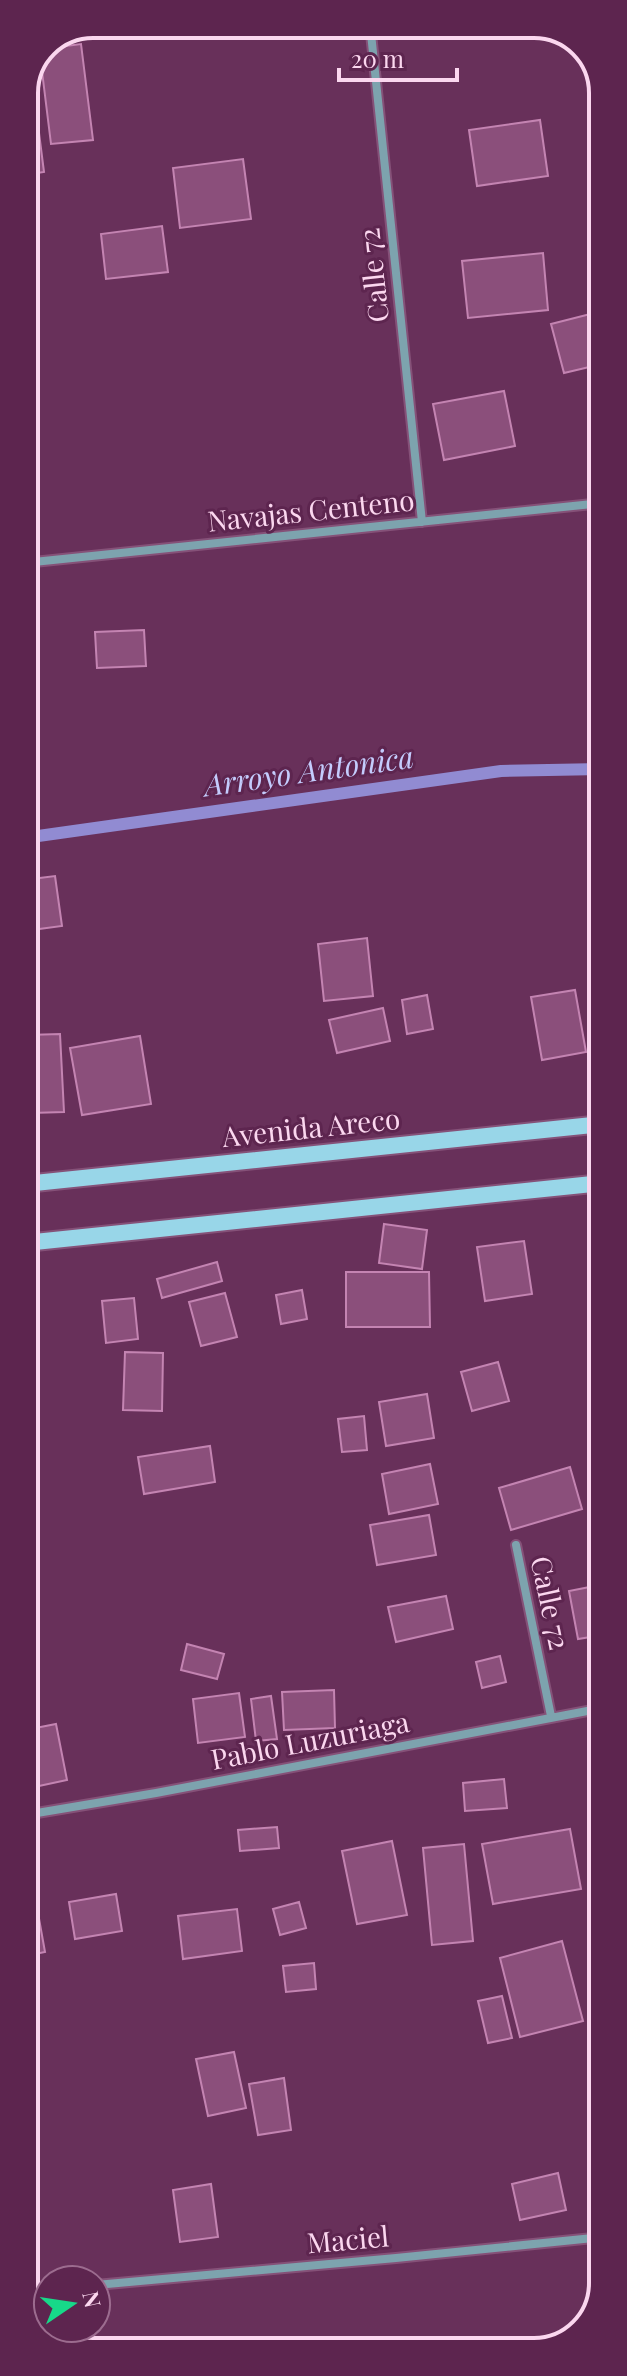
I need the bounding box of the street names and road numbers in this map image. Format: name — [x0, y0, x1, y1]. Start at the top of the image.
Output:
street label: Calle 72 — [349, 226, 396, 324]
street label: Navajas Centeno — [206, 480, 416, 539]
street label: Avenida Areco — [219, 1099, 402, 1154]
street label: Calle 72 — [524, 1552, 579, 1653]
street label: Pablo Luzuriaga — [208, 1702, 412, 1777]
street label: Maciel — [305, 2216, 390, 2261]

